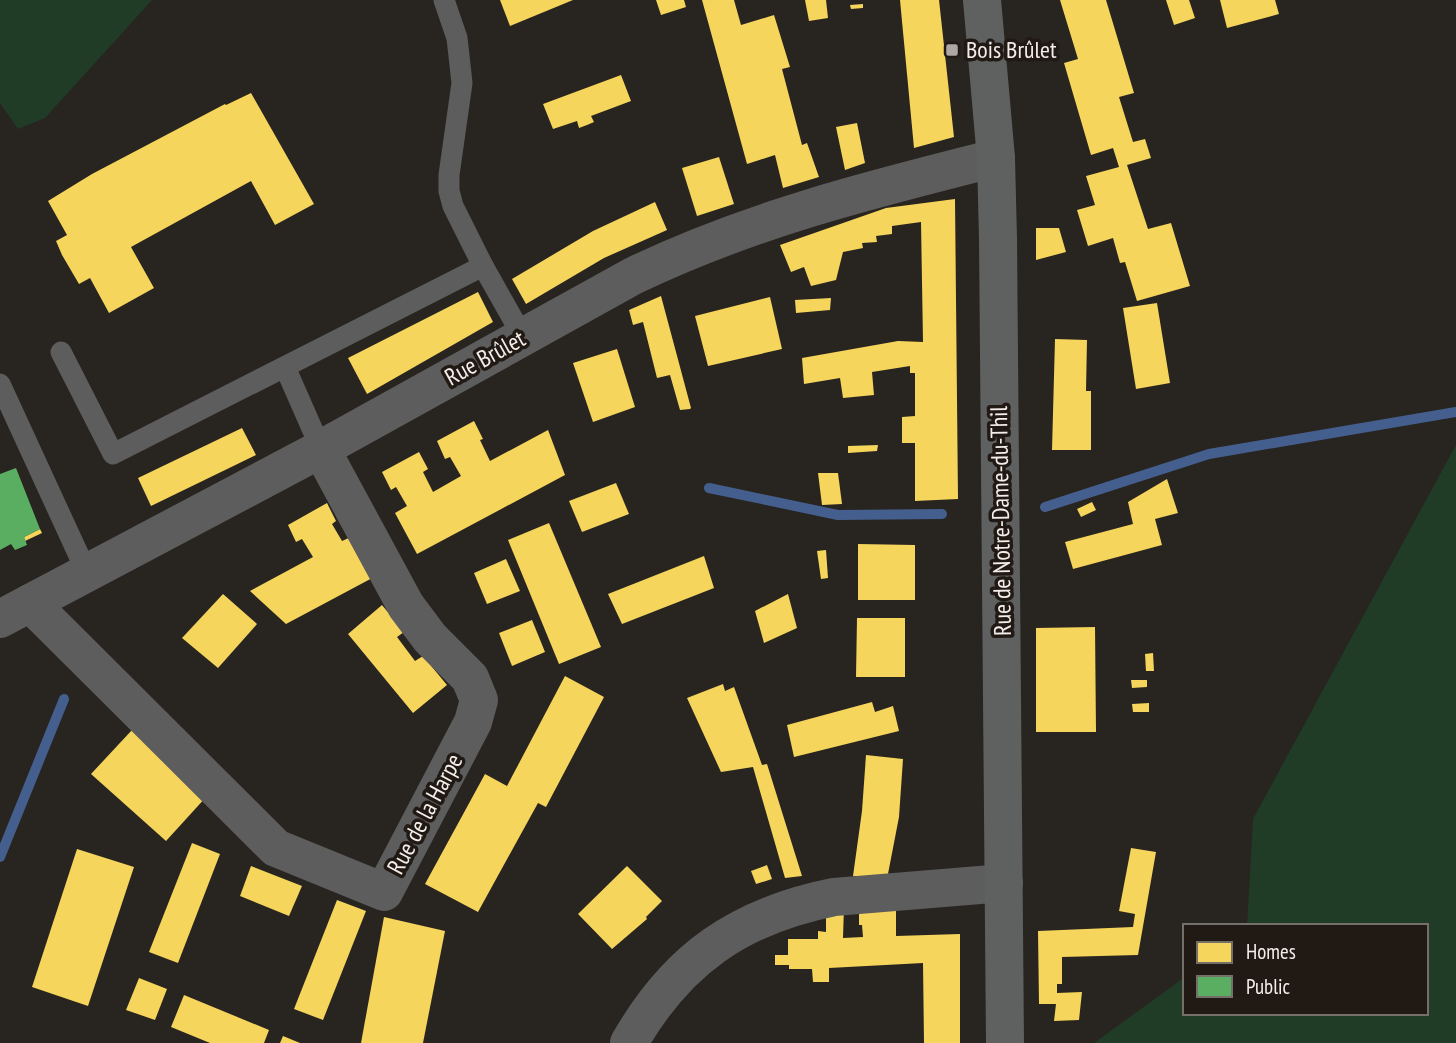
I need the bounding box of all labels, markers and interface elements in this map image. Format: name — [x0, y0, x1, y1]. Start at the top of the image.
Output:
place label: Bois Brûlet — [966, 34, 1057, 65]
marker: Bois Brûlet — [944, 42, 960, 58]
street label: Rue Brûlet — [439, 323, 531, 392]
street label: Rue de Notre-Dame-du-Thil — [983, 405, 1018, 636]
street label: Rue de la Harpe — [380, 748, 469, 879]
legend — [1183, 924, 1428, 1015]
text: Homes — [1246, 938, 1296, 965]
text: Public — [1246, 973, 1291, 1000]

